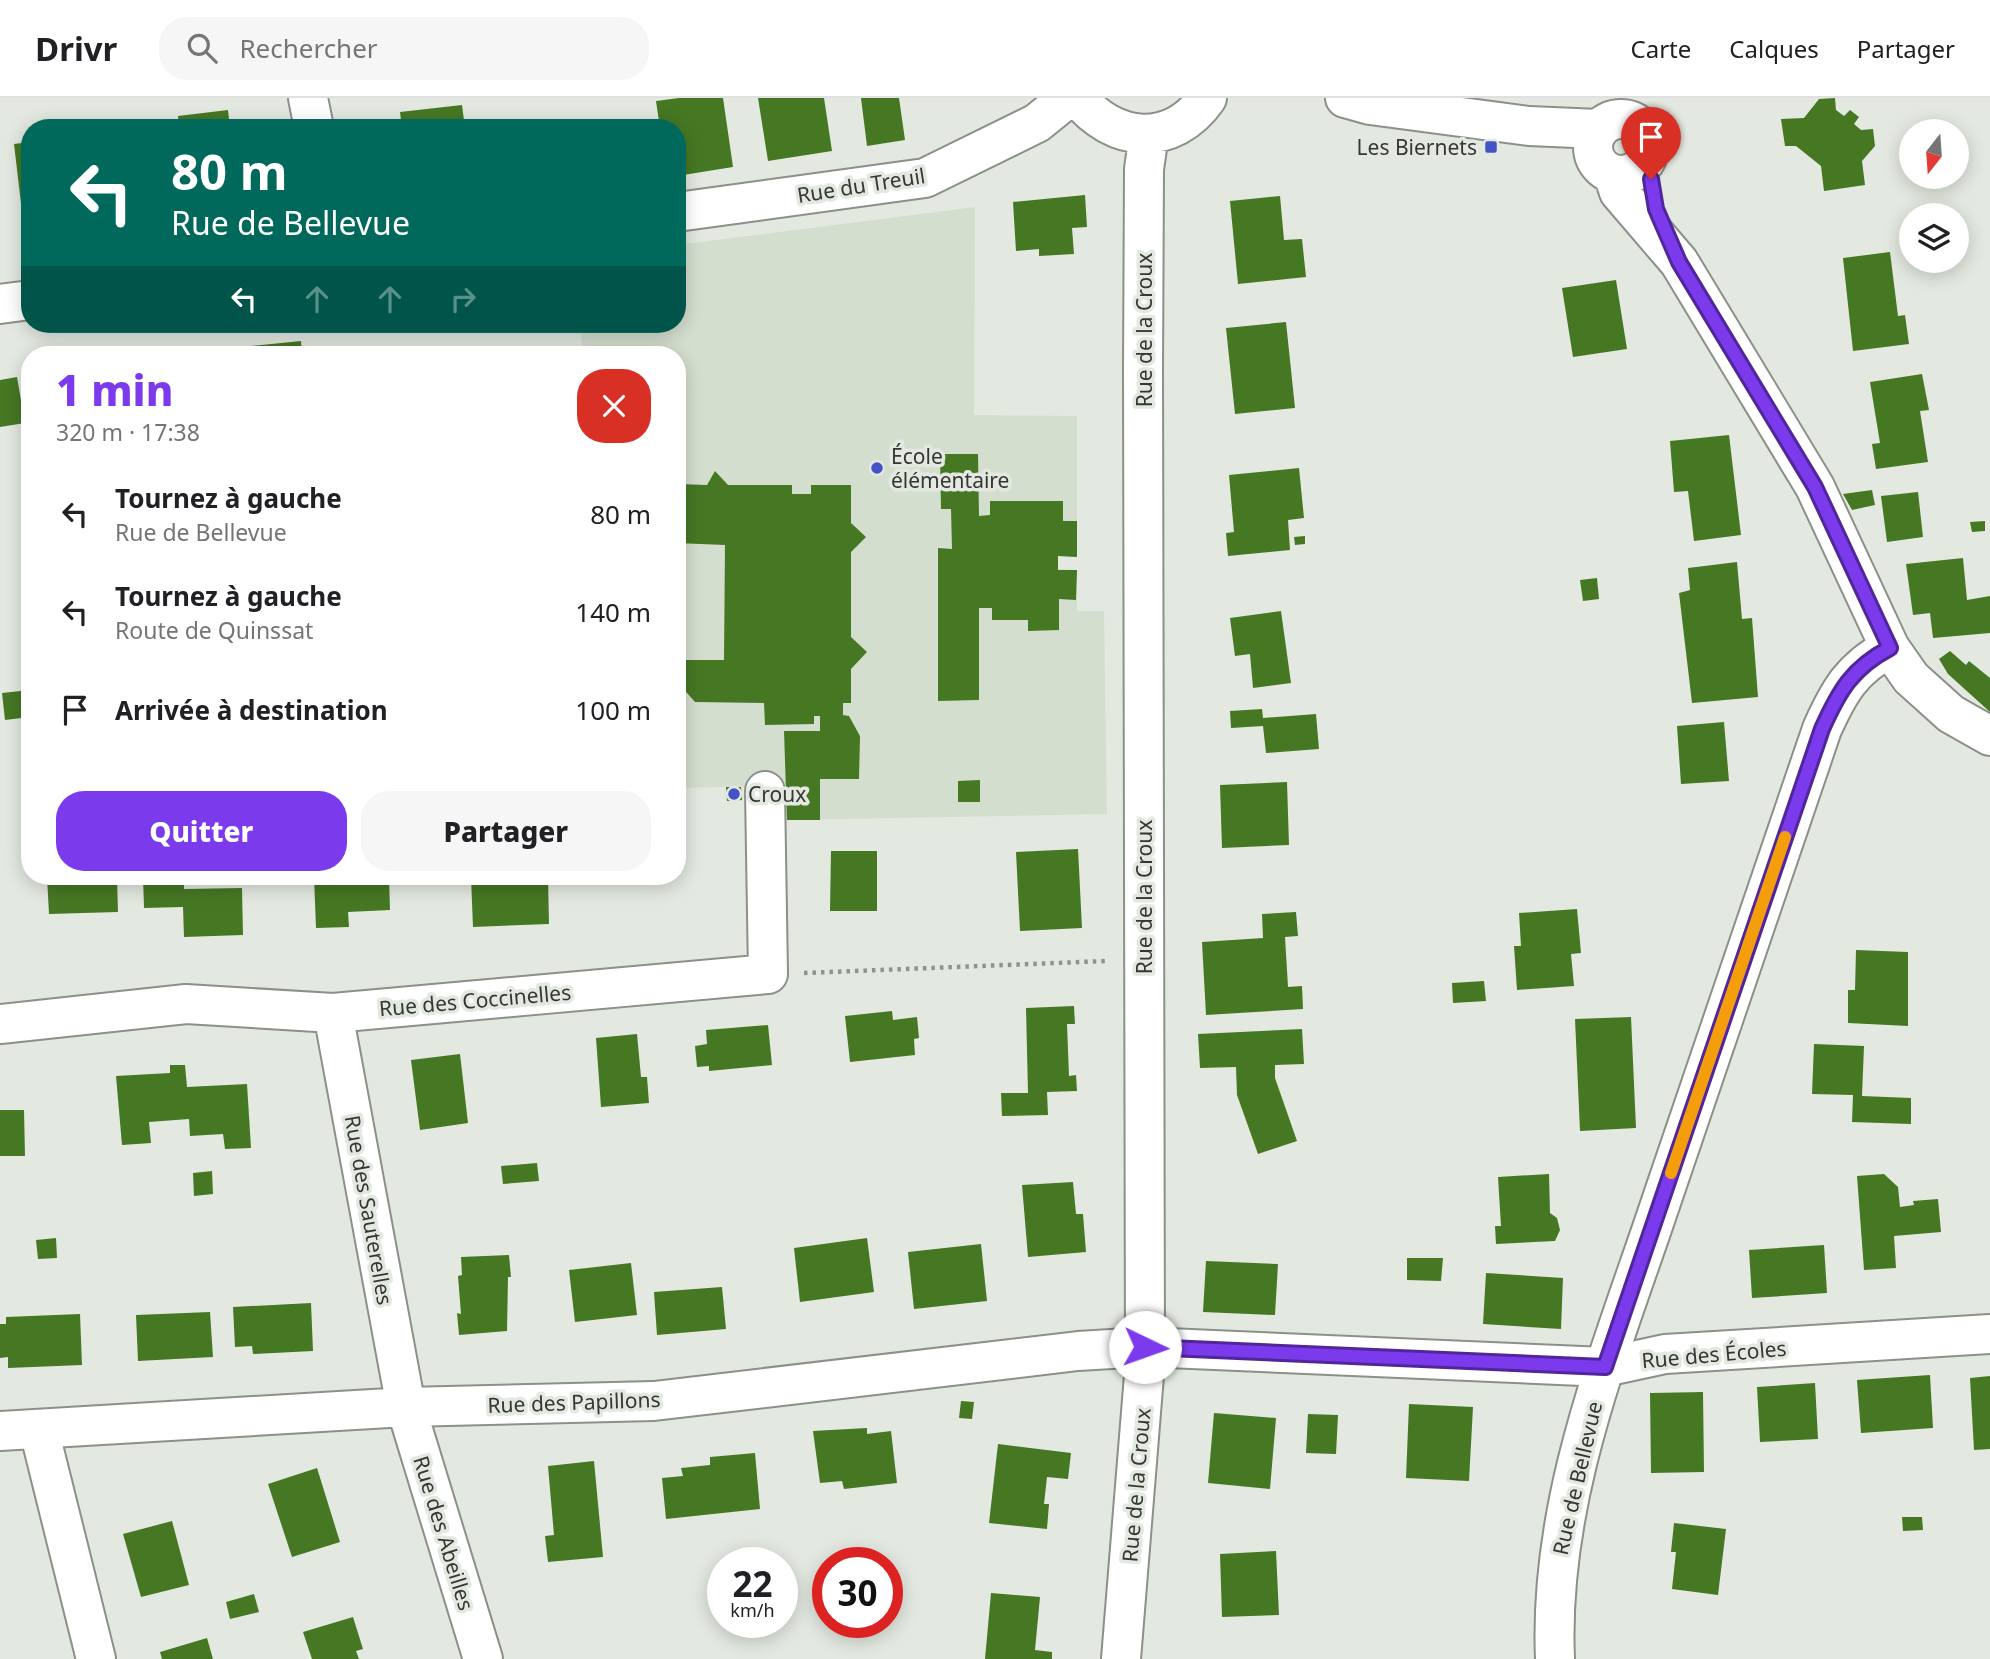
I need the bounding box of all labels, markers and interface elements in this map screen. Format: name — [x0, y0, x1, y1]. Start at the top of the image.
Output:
search box — [159, 17, 649, 80]
text: Drivr — [35, 26, 117, 71]
icon: search — [183, 29, 221, 67]
text: Rechercher — [239, 30, 378, 66]
text: Carte — [1631, 32, 1691, 65]
text: Calques — [1729, 32, 1819, 65]
text: Partager — [1857, 32, 1955, 65]
pin — [1621, 107, 1681, 179]
icon: arrive — [1632, 118, 1670, 156]
north arrow — [1899, 119, 1969, 189]
map controls — [1899, 119, 1969, 273]
place label: Les Biernets — [1357, 133, 1477, 161]
text: 80 m — [171, 138, 288, 204]
marker: Les Biernets — [1483, 139, 1499, 155]
icon: left — [56, 147, 147, 238]
street label: Rue du Treuil — [795, 161, 927, 209]
text: Rue de Bellevue — [171, 201, 410, 244]
button: layers — [1899, 203, 1969, 273]
street label: Rue de la Croux — [1130, 253, 1158, 407]
icon: left — [225, 280, 263, 318]
icon: ahead — [298, 280, 336, 318]
icon: ahead — [371, 280, 409, 318]
icon: right — [444, 280, 482, 318]
text: 1 min — [56, 361, 173, 418]
button: close — [577, 369, 651, 443]
text: 320 m · 17:38 — [56, 416, 200, 448]
place label: École élémentaire — [891, 442, 1009, 494]
marker: École élémentaire — [869, 460, 885, 476]
text: Tournez à gauche — [115, 480, 342, 516]
icon: left — [56, 495, 94, 533]
text: 80 m — [590, 496, 651, 532]
text: Rue de Bellevue — [115, 516, 287, 548]
text: Tournez à gauche — [115, 578, 342, 614]
icon: left — [56, 593, 94, 631]
text: 140 m — [575, 594, 651, 630]
text: Route de Quinssat — [115, 614, 313, 646]
icon: arrive — [56, 691, 94, 729]
text: Arrivée à destination — [115, 692, 388, 728]
text: 100 m — [575, 692, 651, 728]
place label: Croux — [748, 780, 806, 808]
marker: Croux — [726, 786, 742, 802]
button: Quitter — [56, 791, 347, 871]
button: Partager — [361, 791, 651, 871]
street label: Rue de la Croux — [1130, 820, 1158, 974]
street label: Rue des Coccinelles — [378, 978, 572, 1022]
street label: Rue des Sauterelles — [339, 1113, 399, 1307]
position arrow — [1108, 1310, 1182, 1384]
street label: Rue des Écoles — [1640, 1334, 1788, 1374]
street label: Rue des Papillons — [487, 1385, 661, 1419]
street label: Rue de Bellevue — [1546, 1398, 1608, 1558]
street label: Rue de la Croux — [1115, 1407, 1157, 1563]
street label: Rue des Abeilles — [407, 1452, 481, 1614]
speed limit sign: 30 — [812, 1547, 903, 1638]
text: 22 — [732, 1560, 773, 1607]
text: km/h — [730, 1598, 775, 1622]

